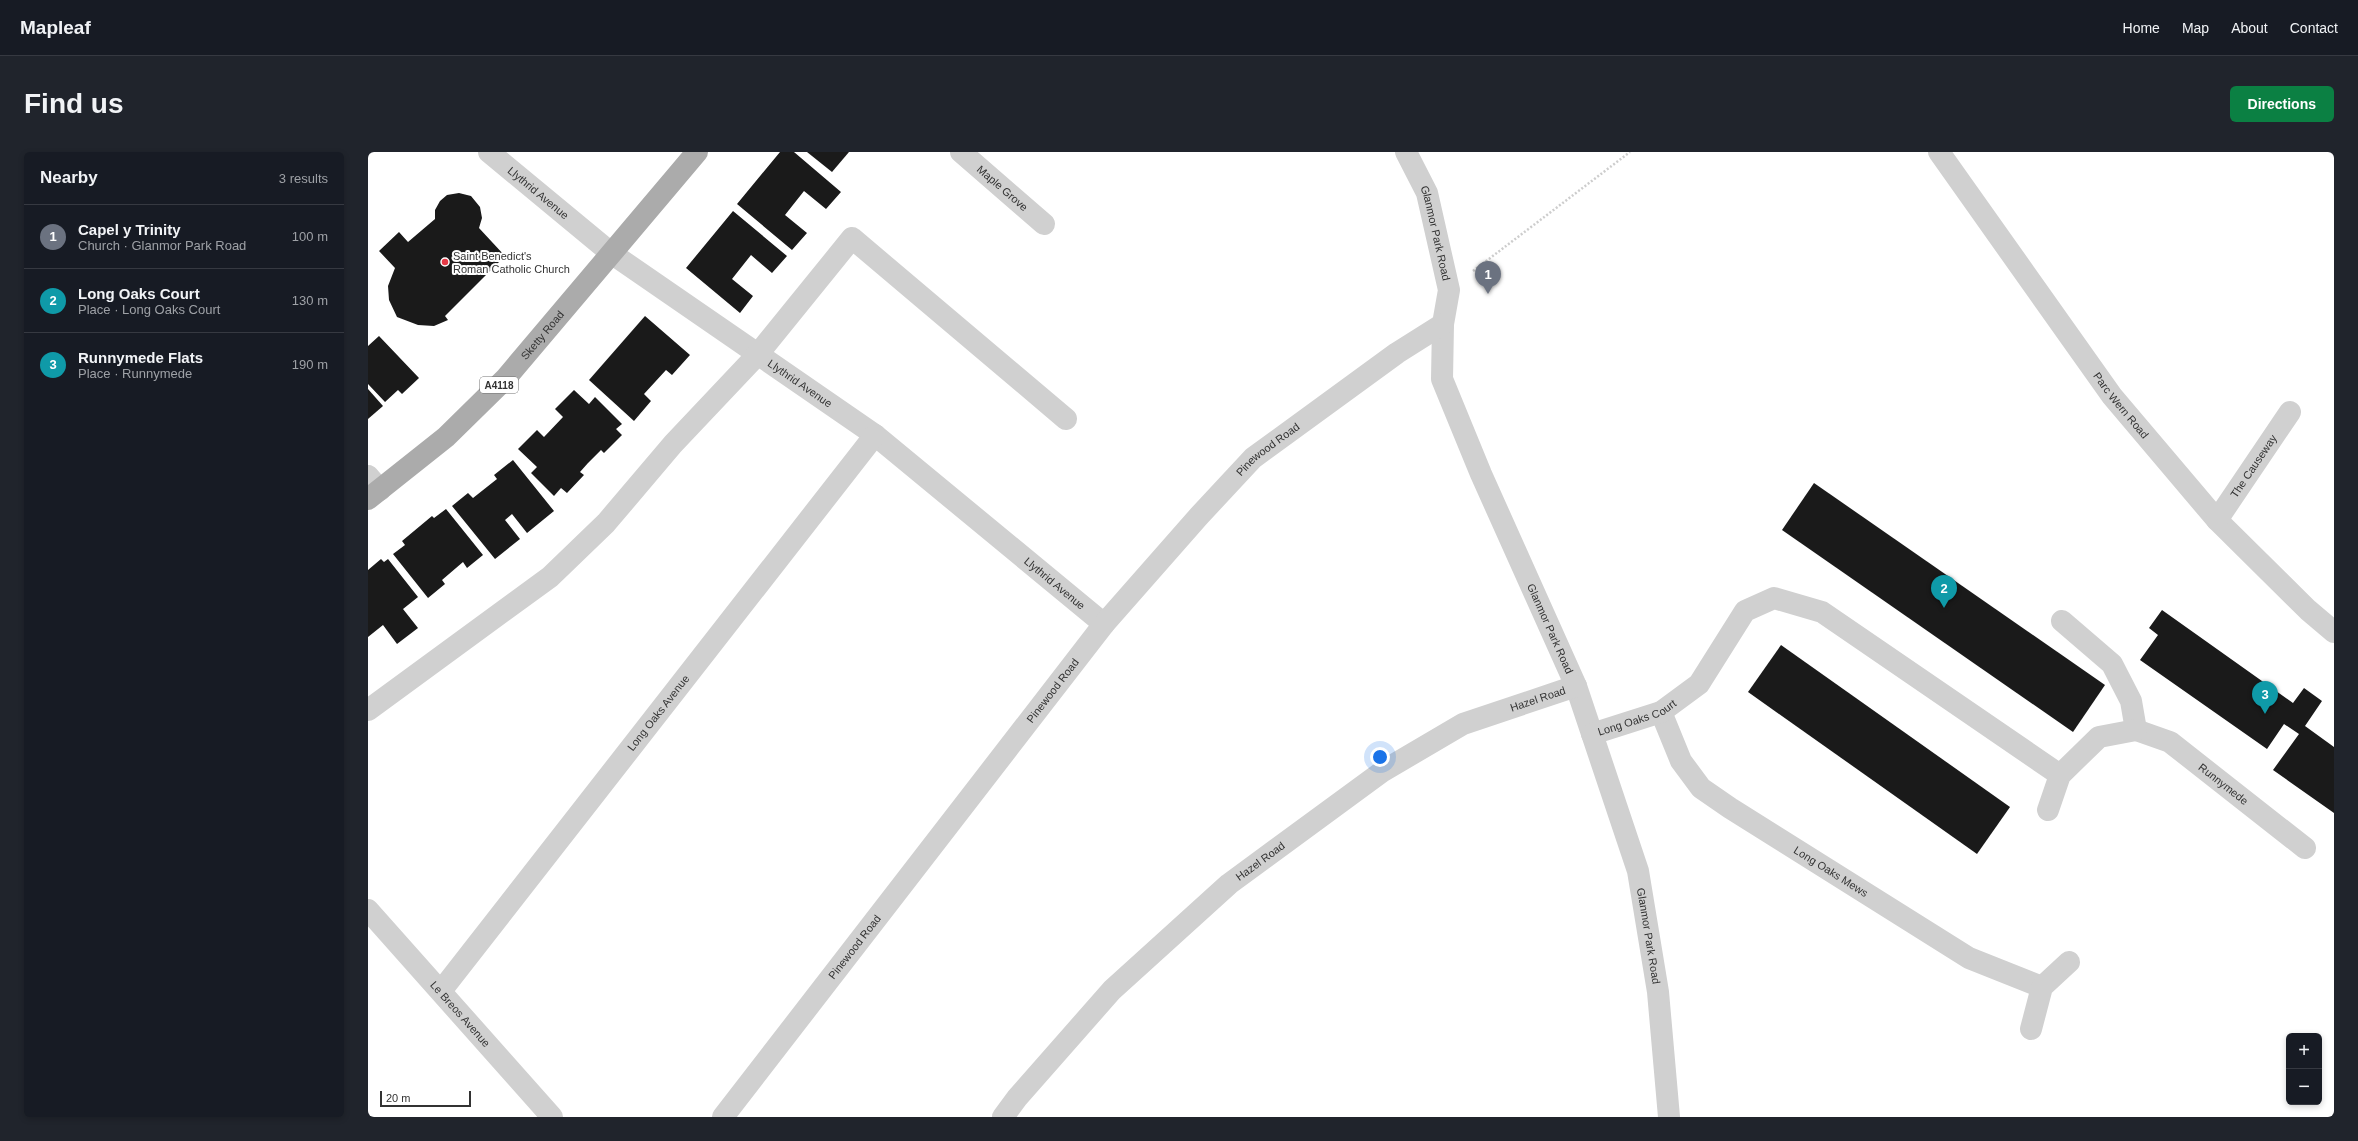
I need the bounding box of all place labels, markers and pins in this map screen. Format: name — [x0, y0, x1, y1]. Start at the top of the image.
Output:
place label: Saint Benedict's Roman Catholic Church — [453, 250, 570, 275]
marker: Saint Benedict's Roman Catholic Church — [440, 257, 450, 267]
pin: 1 — [1475, 261, 1501, 294]
pin: 2 — [1931, 575, 1957, 608]
pin: 3 — [2252, 681, 2278, 714]

